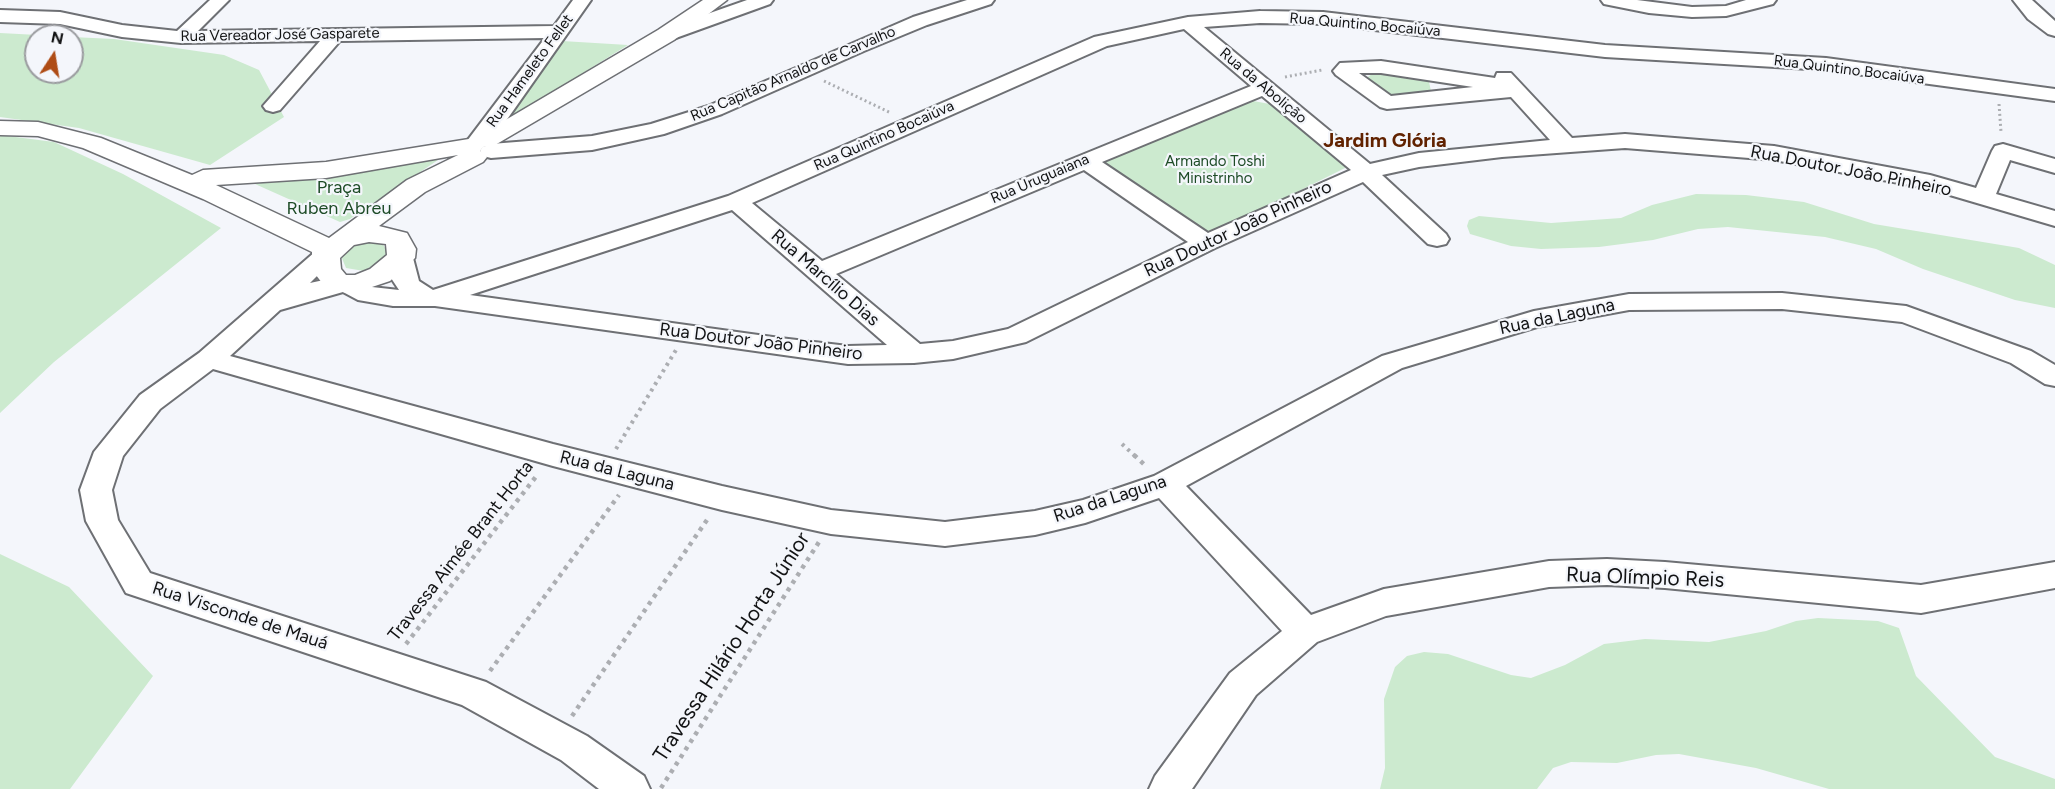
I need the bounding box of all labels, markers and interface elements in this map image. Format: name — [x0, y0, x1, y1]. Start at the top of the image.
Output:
street label: Rua Quintino Bocaiúva — [1289, 9, 1441, 41]
street label: Rua Hameleto Fellet — [483, 11, 577, 131]
street label: Rua Capitão Arnaldo de Carvalho — [688, 23, 898, 125]
north arrow — [24, 24, 84, 84]
street label: Rua Vereador José Gasparete — [180, 24, 380, 46]
text: N — [49, 27, 65, 48]
street label: Rua da Abolição — [1216, 44, 1310, 128]
street label: Rua Quintino Bocaiúva — [1773, 52, 1925, 88]
street label: Rua Quintino Bocaiúva — [811, 97, 957, 175]
district label: Jardim Glória — [1323, 129, 1447, 153]
street label: Rua Doutor João Pinheiro — [1749, 141, 1953, 201]
street label: Rua Uruguaiana — [988, 150, 1092, 208]
park label: Armando Toshi Ministrinho — [1165, 153, 1265, 188]
street label: Rua Doutor João Pinheiro — [1141, 176, 1335, 282]
park label: Praça Ruben Abreu — [287, 177, 391, 219]
street label: Rua Marcílio Dias — [766, 225, 884, 331]
street label: Rua da Laguna — [1497, 294, 1617, 340]
street label: Rua Doutor João Pinheiro — [658, 319, 864, 365]
street label: Rua da Laguna — [557, 446, 677, 496]
street label: Travessa Aimée Brant Horta — [384, 457, 538, 645]
street label: Rua da Laguna — [1051, 471, 1169, 527]
street label: Travessa Hilário Horta Júnior — [648, 528, 816, 766]
street label: Rua Olímpio Reis — [1565, 563, 1725, 593]
street label: Rua Visconde de Mauá — [149, 577, 331, 655]

